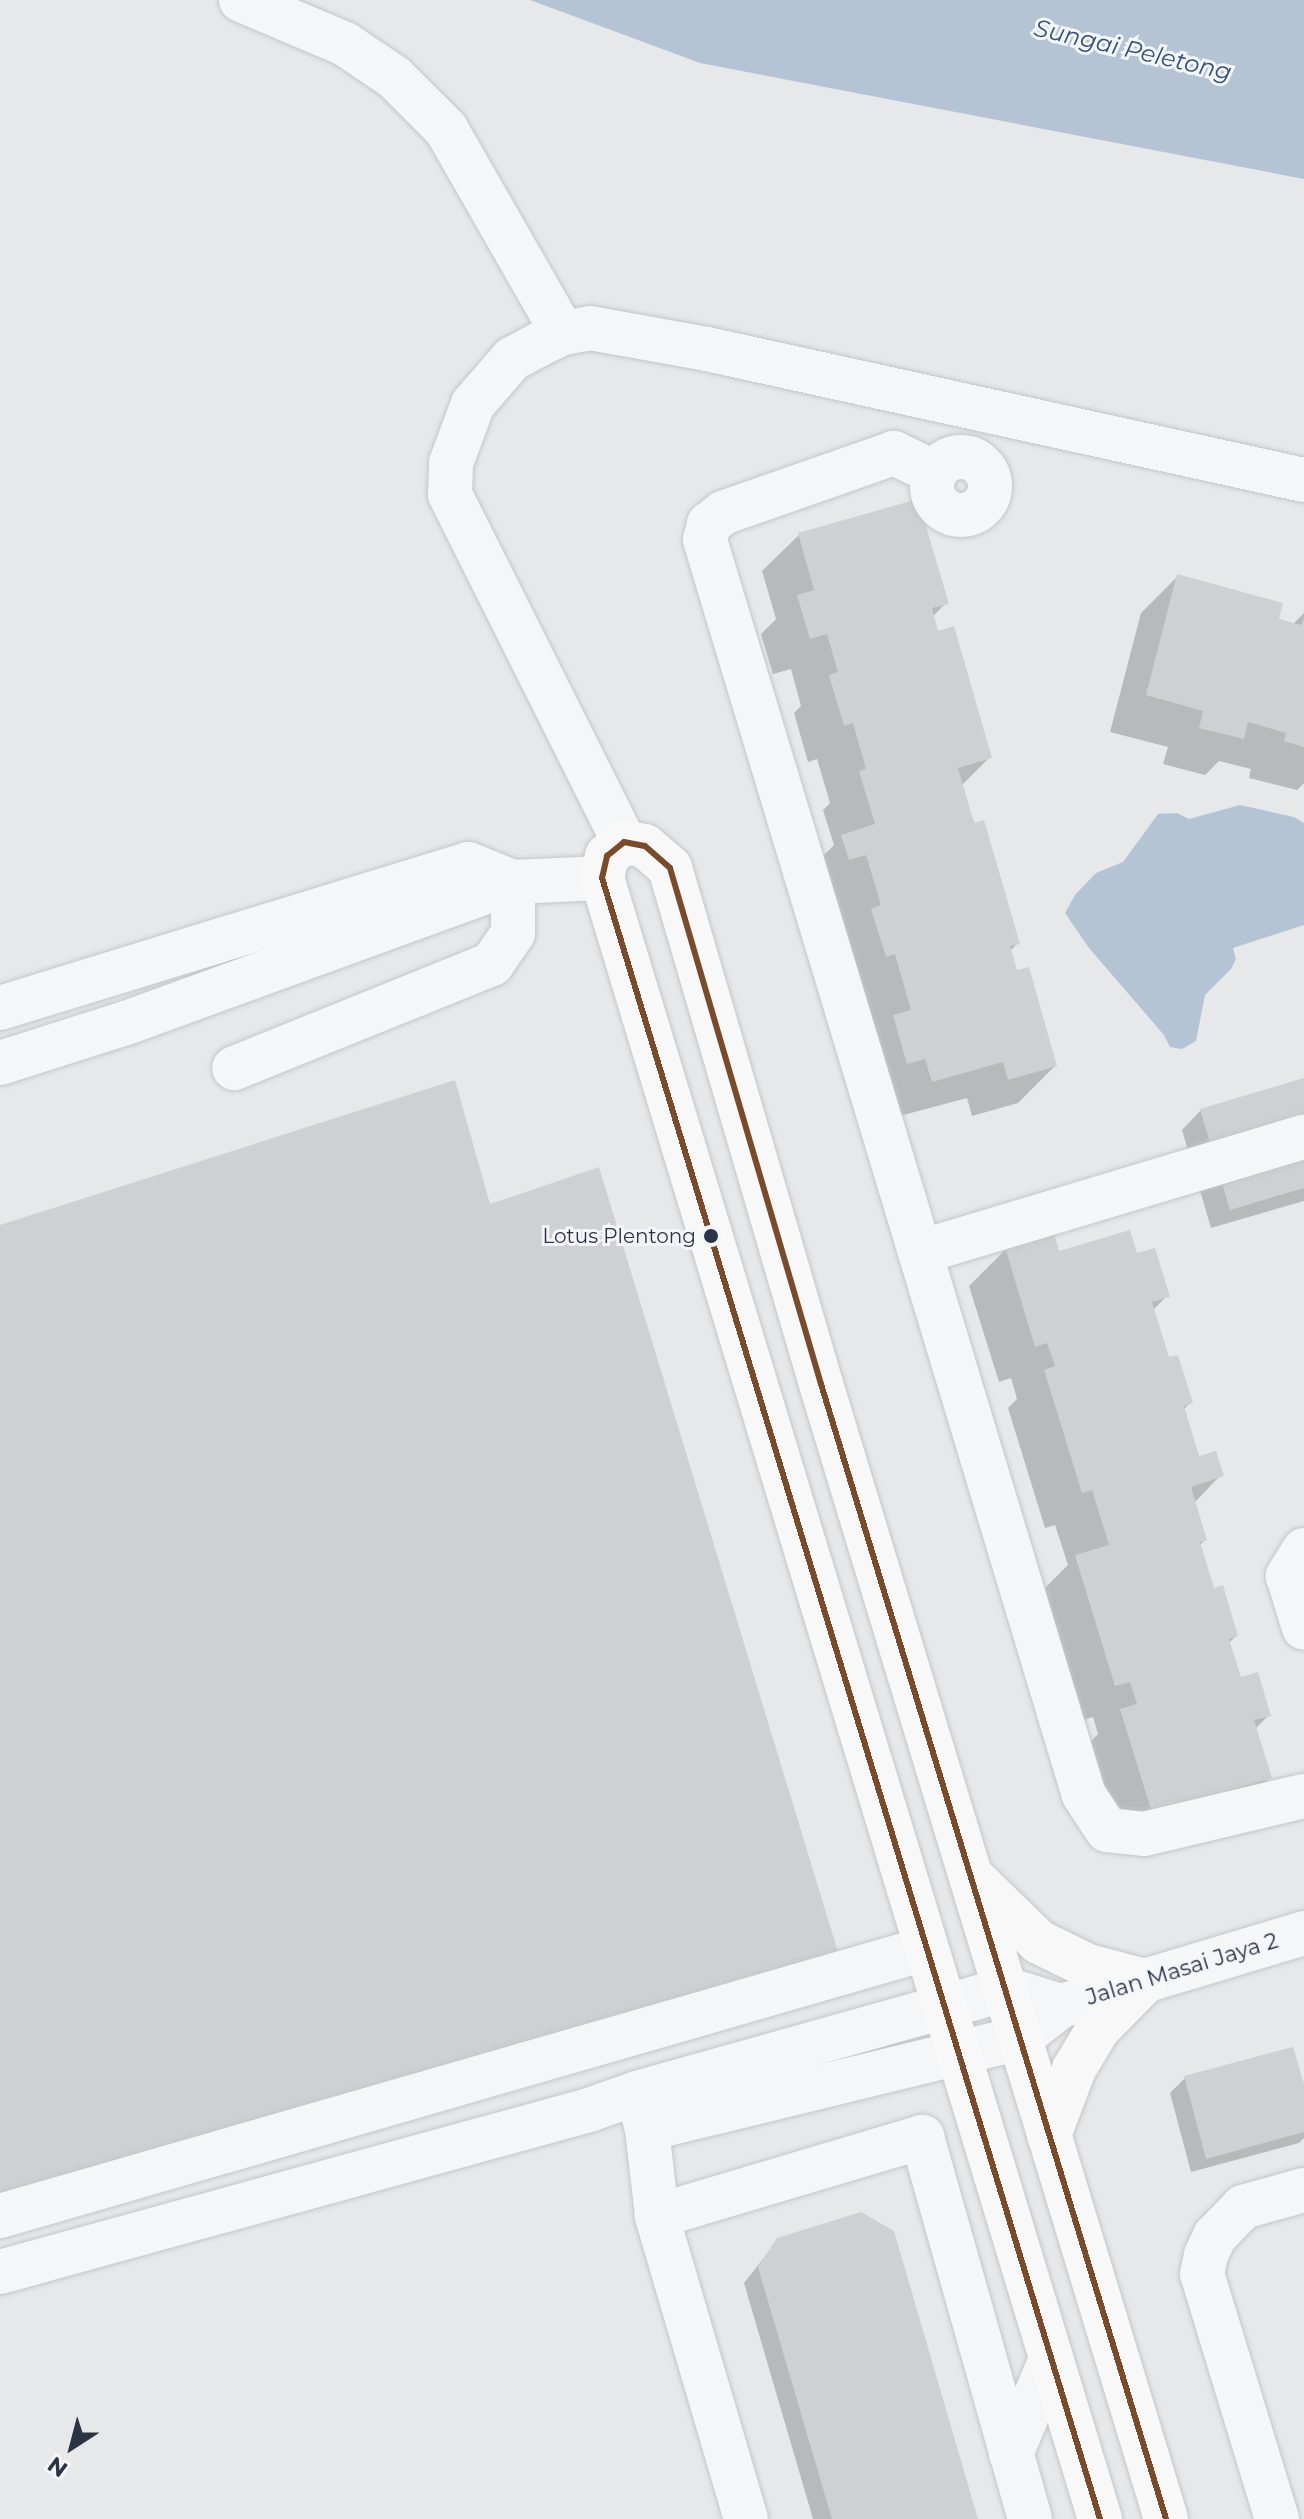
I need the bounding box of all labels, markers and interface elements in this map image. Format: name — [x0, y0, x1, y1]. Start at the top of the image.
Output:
water label: Sungai Peletong — [1031, 13, 1235, 87]
place label: Lotus Plentong — [542, 1224, 696, 1248]
marker: Lotus Plentong — [703, 1228, 719, 1244]
street label: Jalan Masai Jaya 2 — [1083, 1927, 1281, 2011]
north arrow — [32, 2407, 112, 2487]
text: N — [42, 2451, 73, 2483]

